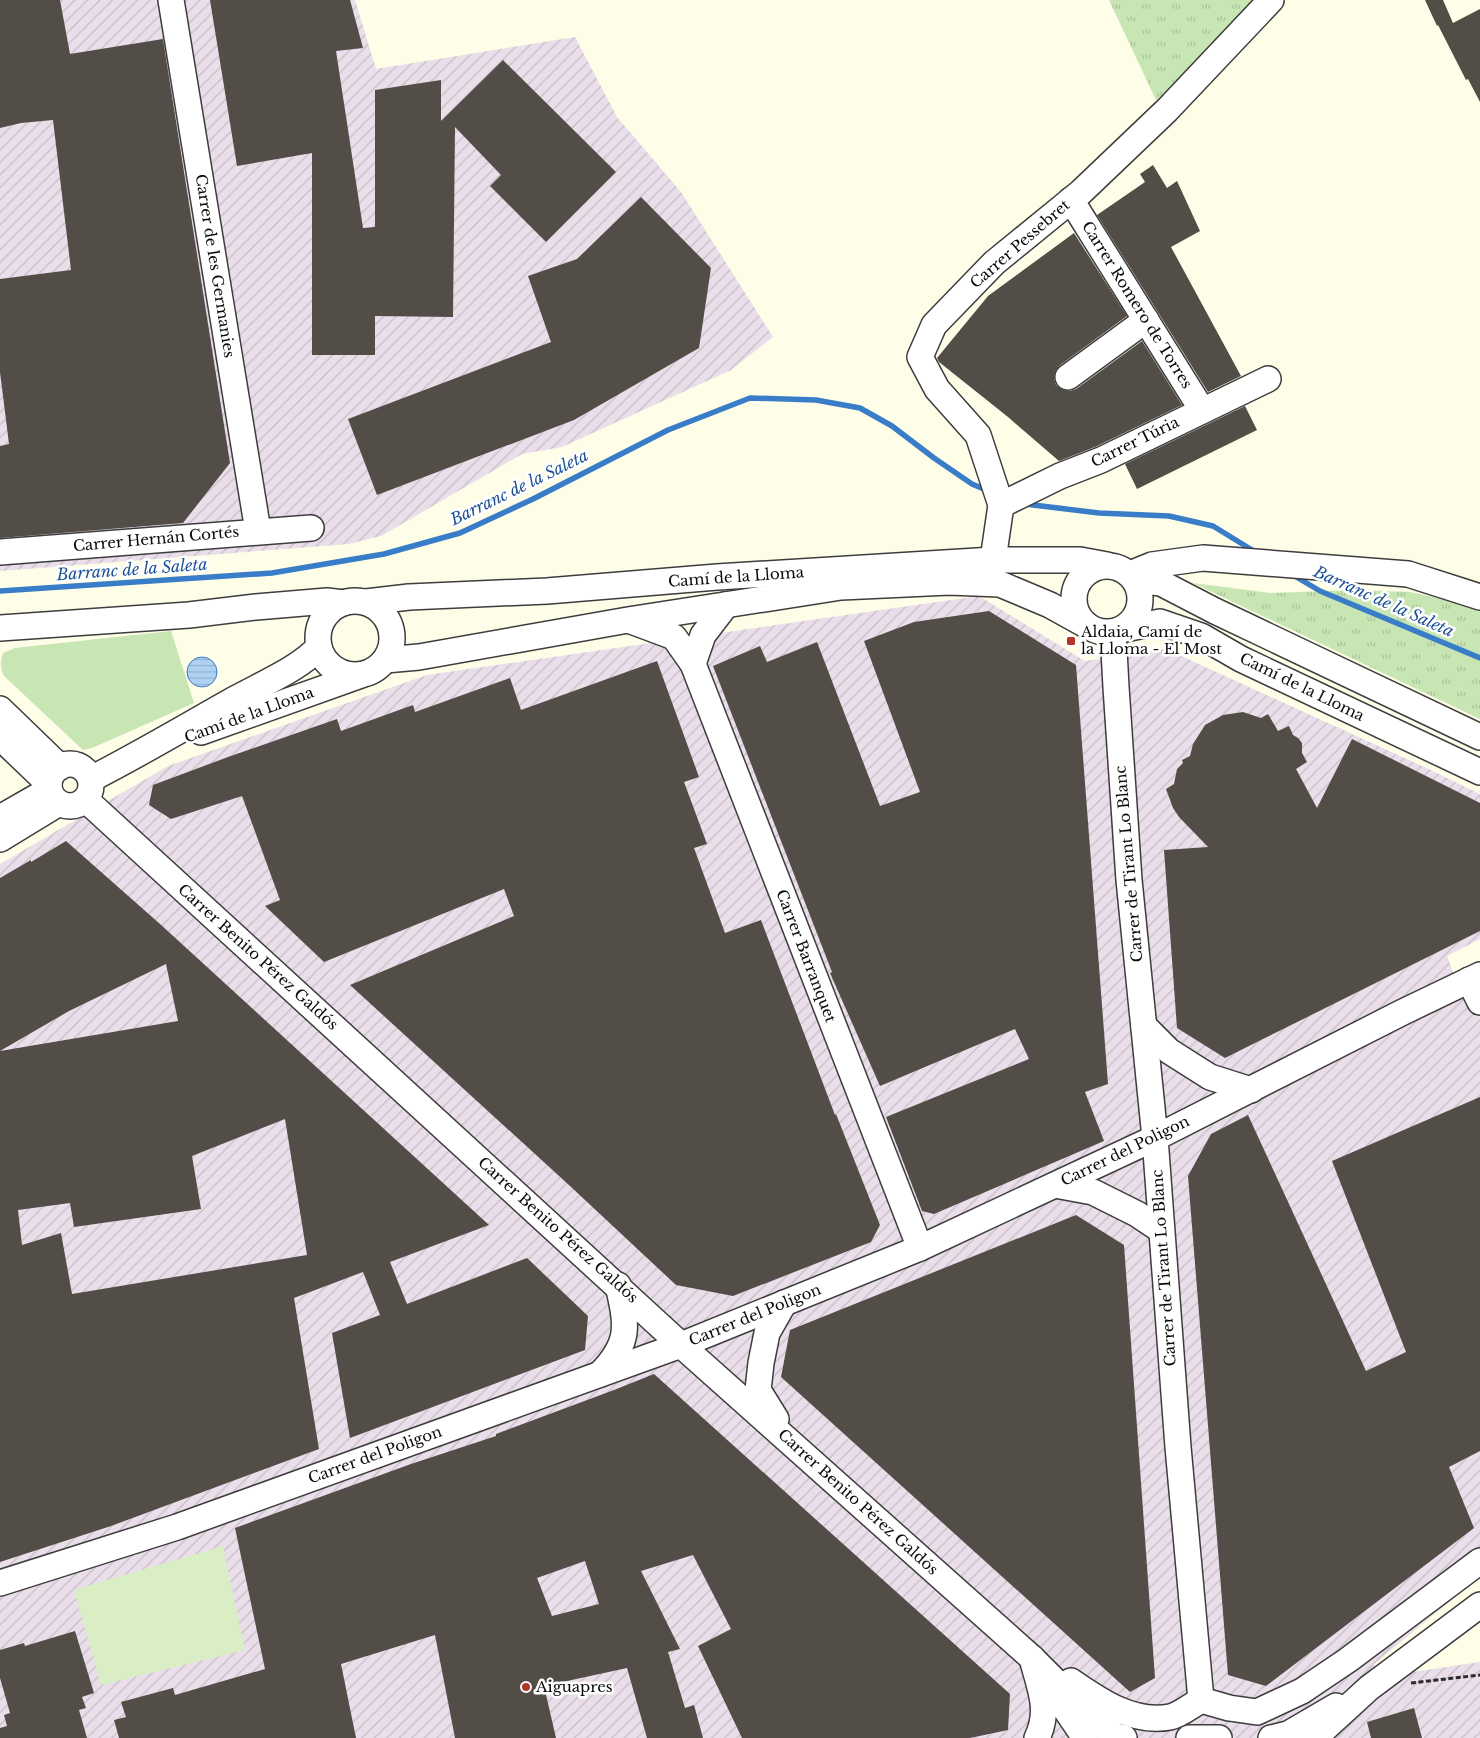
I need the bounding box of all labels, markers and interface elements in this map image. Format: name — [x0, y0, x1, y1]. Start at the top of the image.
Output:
street label: Carrer de les Germanies — [192, 173, 239, 359]
street label: Carrer Pessebret — [966, 195, 1074, 292]
street label: Carrer Romero de Torres — [1078, 218, 1197, 392]
street label: Carrer Túria — [1088, 412, 1182, 471]
water label: Barranc de la Saleta — [446, 445, 591, 530]
street label: Carrer Hernán Cortés — [72, 522, 240, 555]
water label: Barranc de la Saleta — [55, 554, 208, 584]
water label: Barranc de la Saleta — [1310, 561, 1457, 641]
street label: Camí de la Lloma — [667, 562, 805, 591]
place label: Aldaia, Camí de la Lloma - El Most — [1080, 622, 1222, 658]
marker: Aldaia, Camí de la Lloma - El Most — [1065, 635, 1077, 647]
street label: Camí de la Lloma — [1237, 648, 1368, 725]
street label: Camí de la Lloma — [182, 682, 317, 747]
street label: Carrer de Tirant Lo Blanc — [1110, 765, 1147, 963]
street label: Carrer Benito Pérez Galdós — [174, 880, 343, 1034]
street label: Carrer Barranquet — [772, 887, 841, 1025]
street label: Carrer del Poligon — [1057, 1111, 1192, 1190]
street label: Carrer Benito Pérez Galdós — [474, 1153, 643, 1307]
street label: Carrer de Tirant Lo Blanc — [1147, 1169, 1180, 1367]
street label: Carrer del Poligon — [686, 1279, 824, 1350]
street label: Carrer del Poligon — [305, 1422, 444, 1488]
street label: Carrer Benito Pérez Galdós — [774, 1425, 943, 1579]
place label: Aiguapres — [535, 1677, 613, 1696]
marker: Aiguapres — [520, 1681, 532, 1693]

